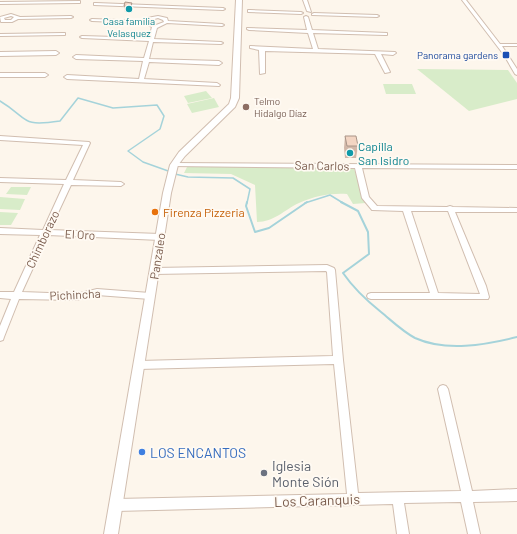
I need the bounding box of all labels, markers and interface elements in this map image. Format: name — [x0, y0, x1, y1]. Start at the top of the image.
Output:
marker: Casa familia Velasquez — [124, 4, 134, 14]
place label: Casa familia Velasquez — [103, 15, 155, 39]
place label: Panorama gardens — [417, 49, 498, 61]
marker: Panorama gardens — [501, 50, 511, 60]
place label: Telmo Hidalgo Díaz — [254, 95, 307, 119]
marker: Telmo Hidalgo Díaz — [241, 102, 251, 112]
place label: Capilla San Isidro — [358, 139, 409, 167]
marker: Capilla San Isidro — [345, 148, 355, 158]
street label: San Carlos — [294, 158, 350, 172]
place label: Firenza Pizzeria — [163, 205, 245, 219]
marker: Firenza Pizzeria — [150, 207, 160, 217]
street label: Chimborazo — [23, 208, 61, 270]
street label: El Oro — [64, 226, 96, 242]
street label: Panzaleo — [146, 232, 168, 280]
street label: Pichincha — [49, 286, 101, 302]
place label: LOS ENCANTOS — [150, 444, 246, 461]
marker: LOS ENCANTOS — [137, 447, 147, 457]
place label: Iglesia Monte Sión — [272, 457, 339, 490]
marker: Iglesia Monte Sión — [259, 468, 269, 478]
street label: Los Caranquis — [274, 490, 361, 510]

